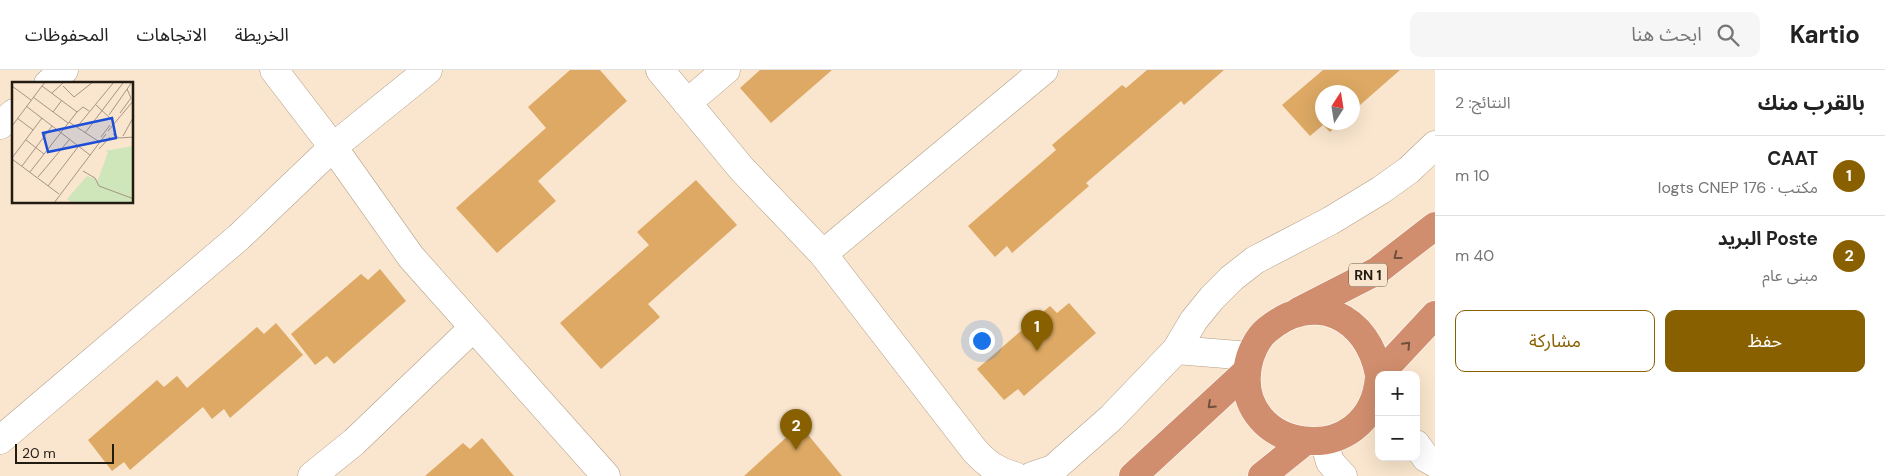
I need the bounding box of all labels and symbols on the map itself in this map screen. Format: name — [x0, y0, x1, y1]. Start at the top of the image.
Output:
inset map — [12, 82, 134, 204]
north arrow — [1315, 85, 1360, 130]
one-way arrow — [1393, 250, 1402, 259]
road number: RN 1 — [1349, 264, 1387, 286]
pin: 1 — [1021, 310, 1053, 351]
your location — [969, 328, 995, 354]
one-way arrow — [1401, 342, 1410, 351]
one-way arrow — [1208, 399, 1217, 408]
pin: 2 — [780, 409, 812, 450]
scale bar — [15, 441, 114, 464]

